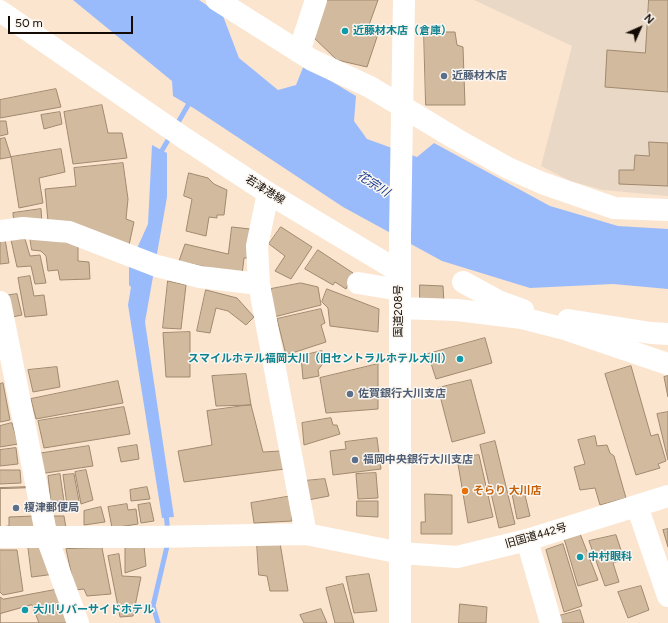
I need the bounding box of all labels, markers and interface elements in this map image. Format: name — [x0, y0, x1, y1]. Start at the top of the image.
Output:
scale bar — [10, 8, 135, 34]
north arrow — [620, 8, 660, 48]
text: N — [641, 12, 656, 27]
text: 50 m — [15, 16, 43, 30]
place label: 近藤材木店（倉庫） — [353, 24, 452, 38]
marker: 近藤材木店（倉庫） — [340, 26, 350, 36]
place label: 近藤材木店 — [452, 69, 507, 83]
marker: 近藤材木店 — [439, 71, 449, 81]
water label: 花宗川 — [354, 168, 392, 200]
street label: 若津港線 — [243, 173, 287, 207]
street label: 国道208号 — [392, 285, 406, 337]
place label: スマイルホテル福岡大川（旧セントラルホテル大川） — [188, 352, 452, 366]
marker: スマイルホテル福岡大川（旧セントラルホテル大川） — [455, 354, 465, 364]
place label: 佐賀銀行大川支店 — [358, 387, 446, 401]
marker: 佐賀銀行大川支店 — [345, 389, 355, 399]
place label: 福岡中央銀行大川支店 — [363, 453, 473, 467]
marker: 福岡中央銀行大川支店 — [350, 455, 360, 465]
place label: そらり 大川店 — [473, 484, 542, 498]
marker: そらり 大川店 — [460, 486, 470, 496]
place label: 榎津郵便局 — [24, 501, 79, 515]
marker: 榎津郵便局 — [11, 503, 21, 513]
street label: 旧国道442号 — [504, 521, 568, 551]
place label: 中村眼科 — [588, 550, 632, 564]
marker: 中村眼科 — [575, 552, 585, 562]
place label: 大川リバーサイドホテル — [33, 603, 154, 617]
marker: 大川リバーサイドホテル — [20, 605, 30, 615]

